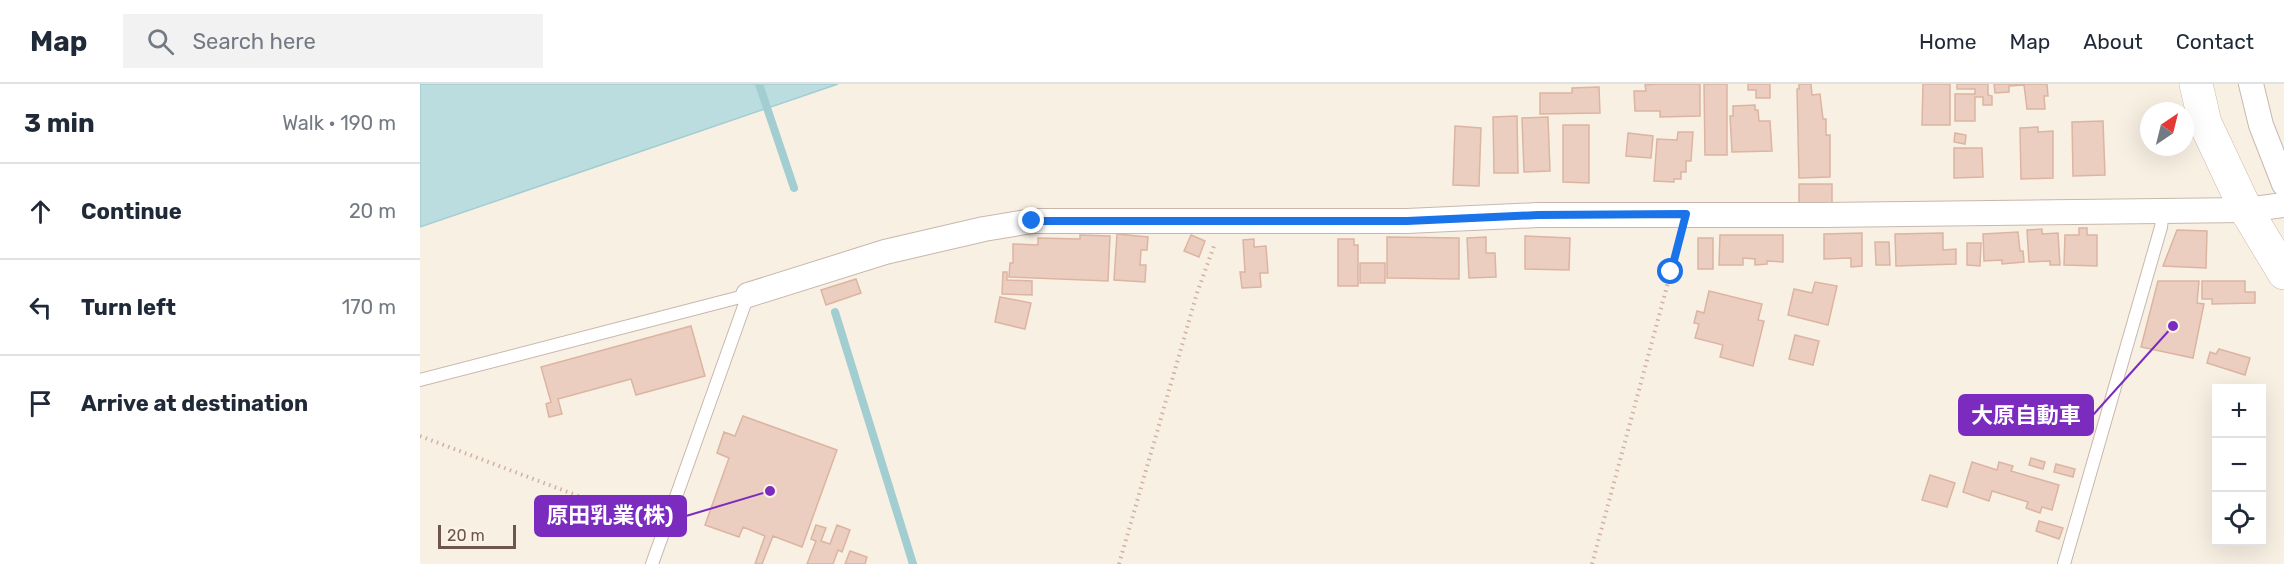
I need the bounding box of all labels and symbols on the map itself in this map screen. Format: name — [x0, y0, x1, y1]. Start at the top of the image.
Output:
north arrow — [2140, 102, 2194, 156]
route end — [1018, 207, 1044, 233]
route start — [1657, 258, 1683, 284]
callout: 大原自動車 — [1959, 395, 2093, 435]
text: 大原自動車 — [1971, 402, 2081, 429]
callout: 原田乳業(株) — [535, 496, 686, 536]
text: 原田乳業(株) — [547, 502, 673, 529]
scale bar — [438, 522, 516, 550]

